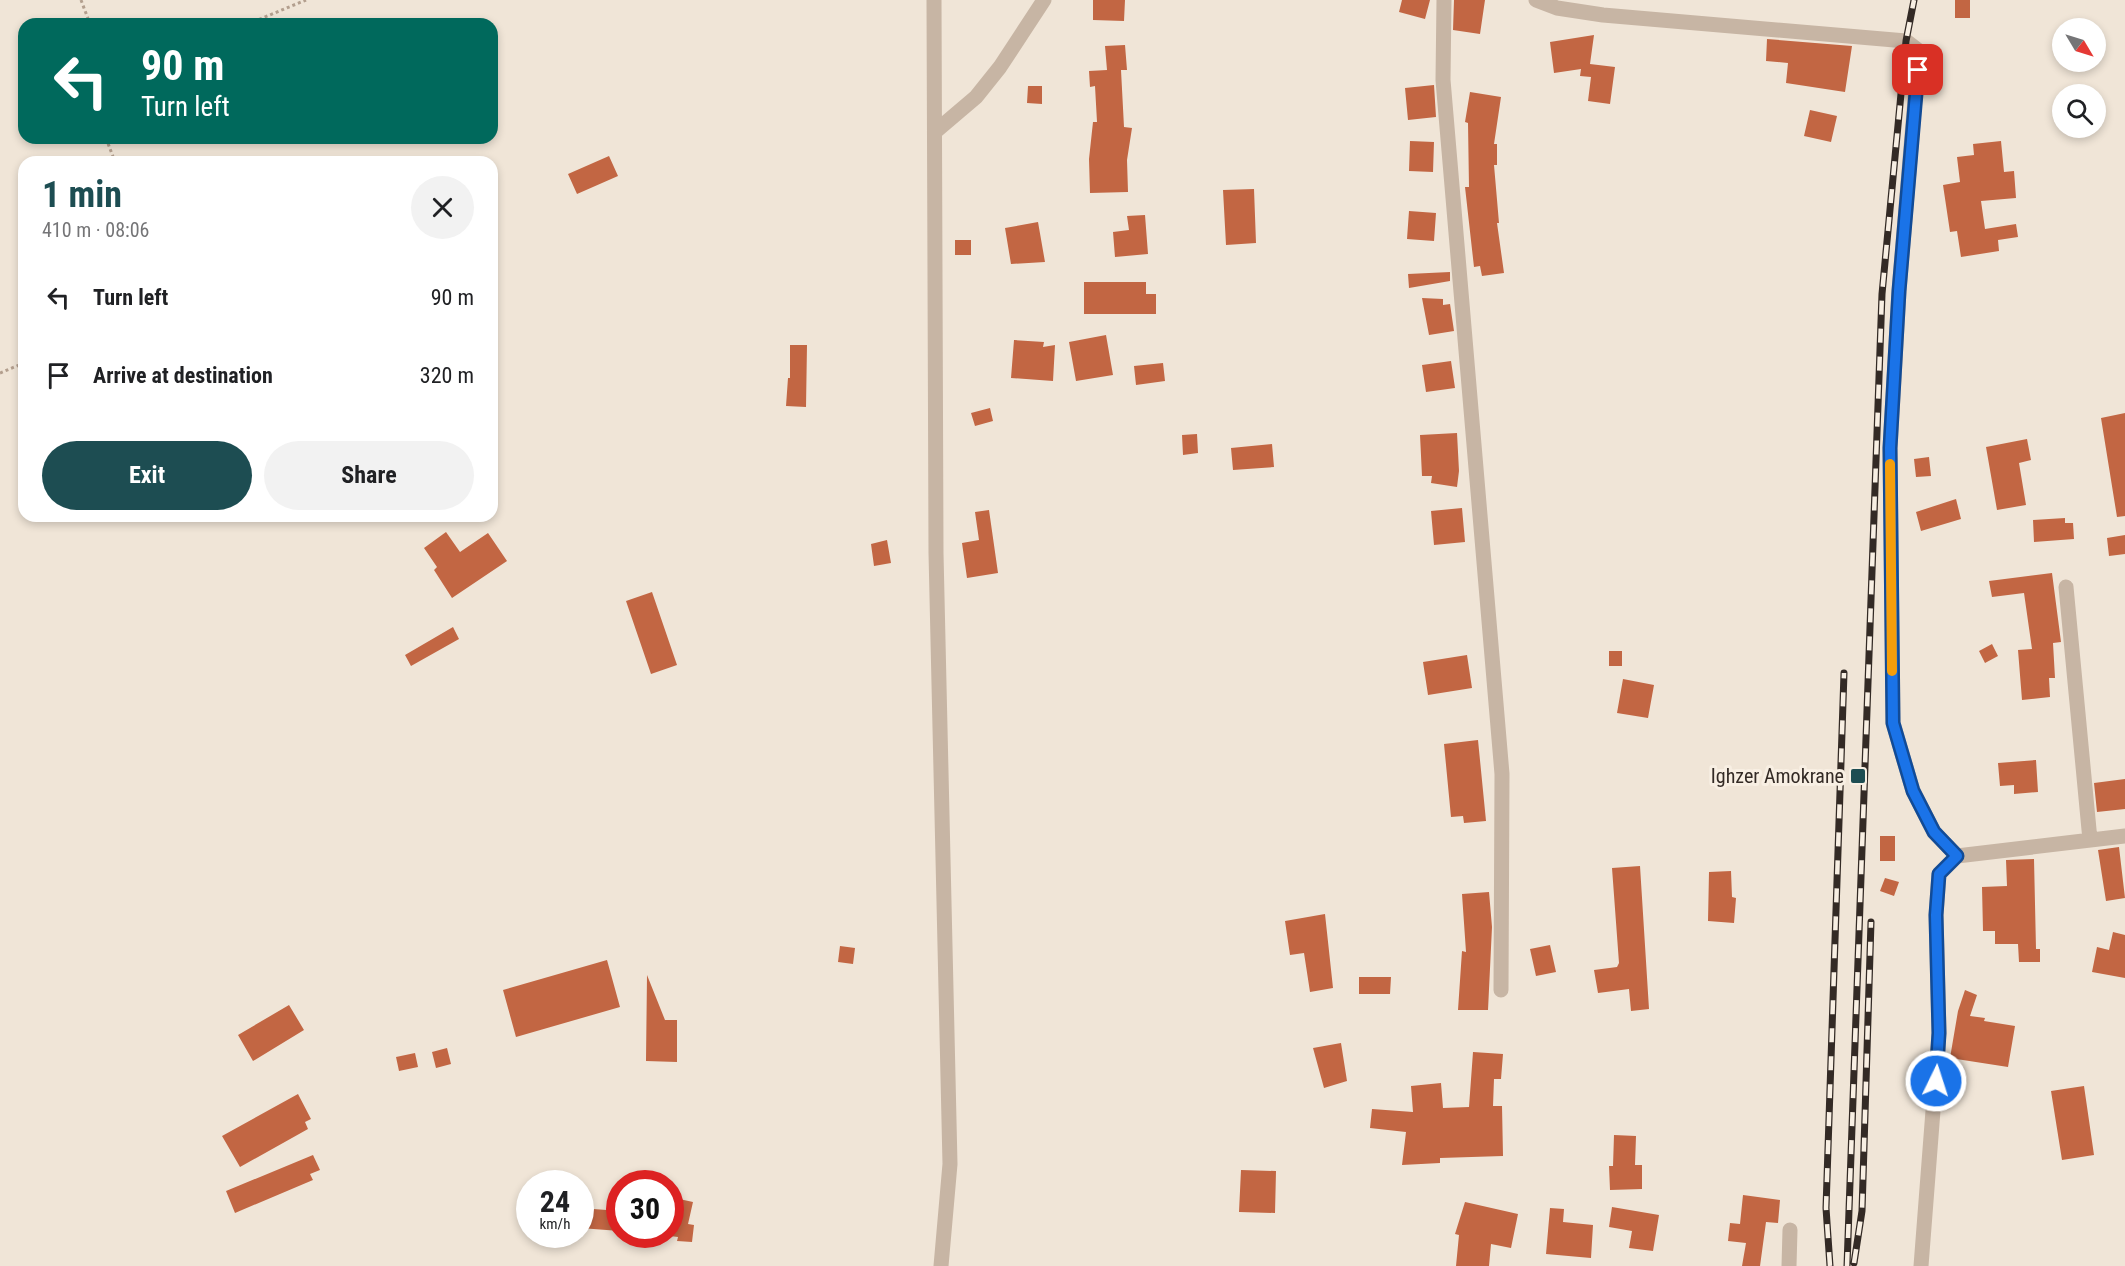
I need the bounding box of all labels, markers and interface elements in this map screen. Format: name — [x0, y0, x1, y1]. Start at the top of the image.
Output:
north arrow — [2052, 18, 2106, 72]
map controls — [2052, 18, 2106, 138]
text: 90 m — [141, 41, 224, 90]
icon: left — [42, 42, 120, 120]
pin — [1892, 44, 1943, 95]
icon: arrive — [1901, 53, 1934, 86]
button: search — [2052, 84, 2106, 138]
text: Turn left — [141, 91, 230, 123]
text: 1 min — [42, 174, 122, 216]
button: close — [411, 176, 474, 239]
text: 410 m · 08:06 — [42, 218, 149, 242]
icon: left — [42, 281, 75, 314]
text: Turn left — [93, 285, 168, 310]
text: 90 m — [431, 285, 474, 310]
icon: arrive — [42, 359, 75, 392]
text: Arrive at destination — [93, 363, 273, 388]
text: 320 m — [420, 363, 474, 388]
button: Exit — [42, 441, 252, 510]
button: Share — [264, 441, 474, 510]
place label: Ighzer Amokrane — [1711, 764, 1844, 788]
marker: Ighzer Amokrane — [1849, 767, 1867, 785]
position arrow — [1904, 1049, 1968, 1113]
speed limit sign: 30 — [606, 1170, 684, 1248]
text: 24 — [540, 1184, 570, 1219]
text: km/h — [540, 1215, 570, 1233]

